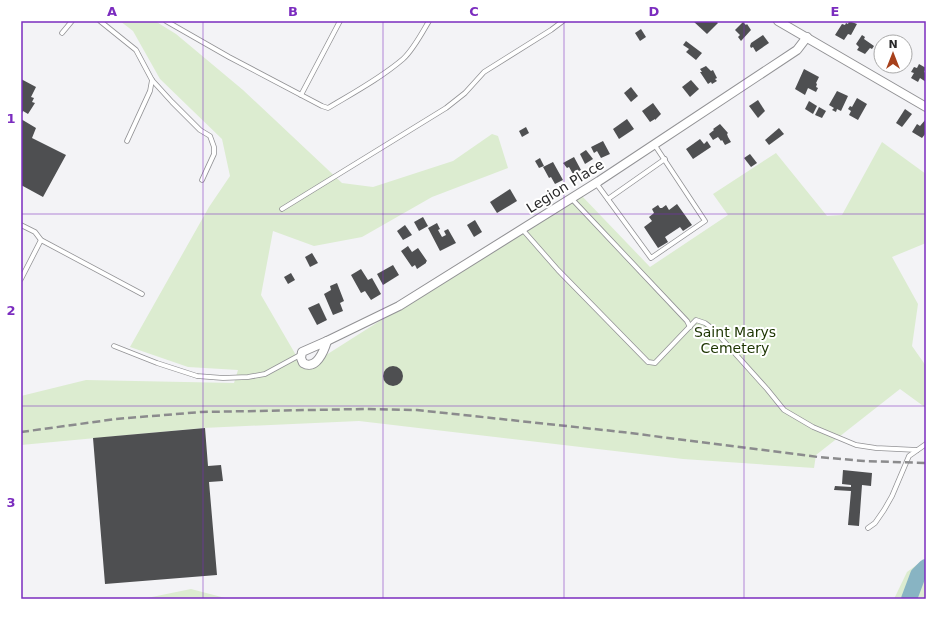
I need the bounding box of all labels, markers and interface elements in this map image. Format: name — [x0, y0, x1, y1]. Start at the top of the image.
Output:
text: A — [107, 4, 117, 19]
text: B — [288, 4, 298, 19]
text: C — [469, 4, 479, 19]
text: D — [649, 4, 660, 19]
text: E — [831, 4, 839, 19]
north arrow — [873, 34, 913, 74]
text: N — [888, 38, 898, 51]
text: 1 — [6, 111, 16, 126]
street label: Legion Place — [523, 156, 607, 216]
text: 2 — [6, 303, 16, 318]
park label: Saint Marys Cemetery — [694, 324, 776, 356]
text: 3 — [6, 495, 16, 510]

